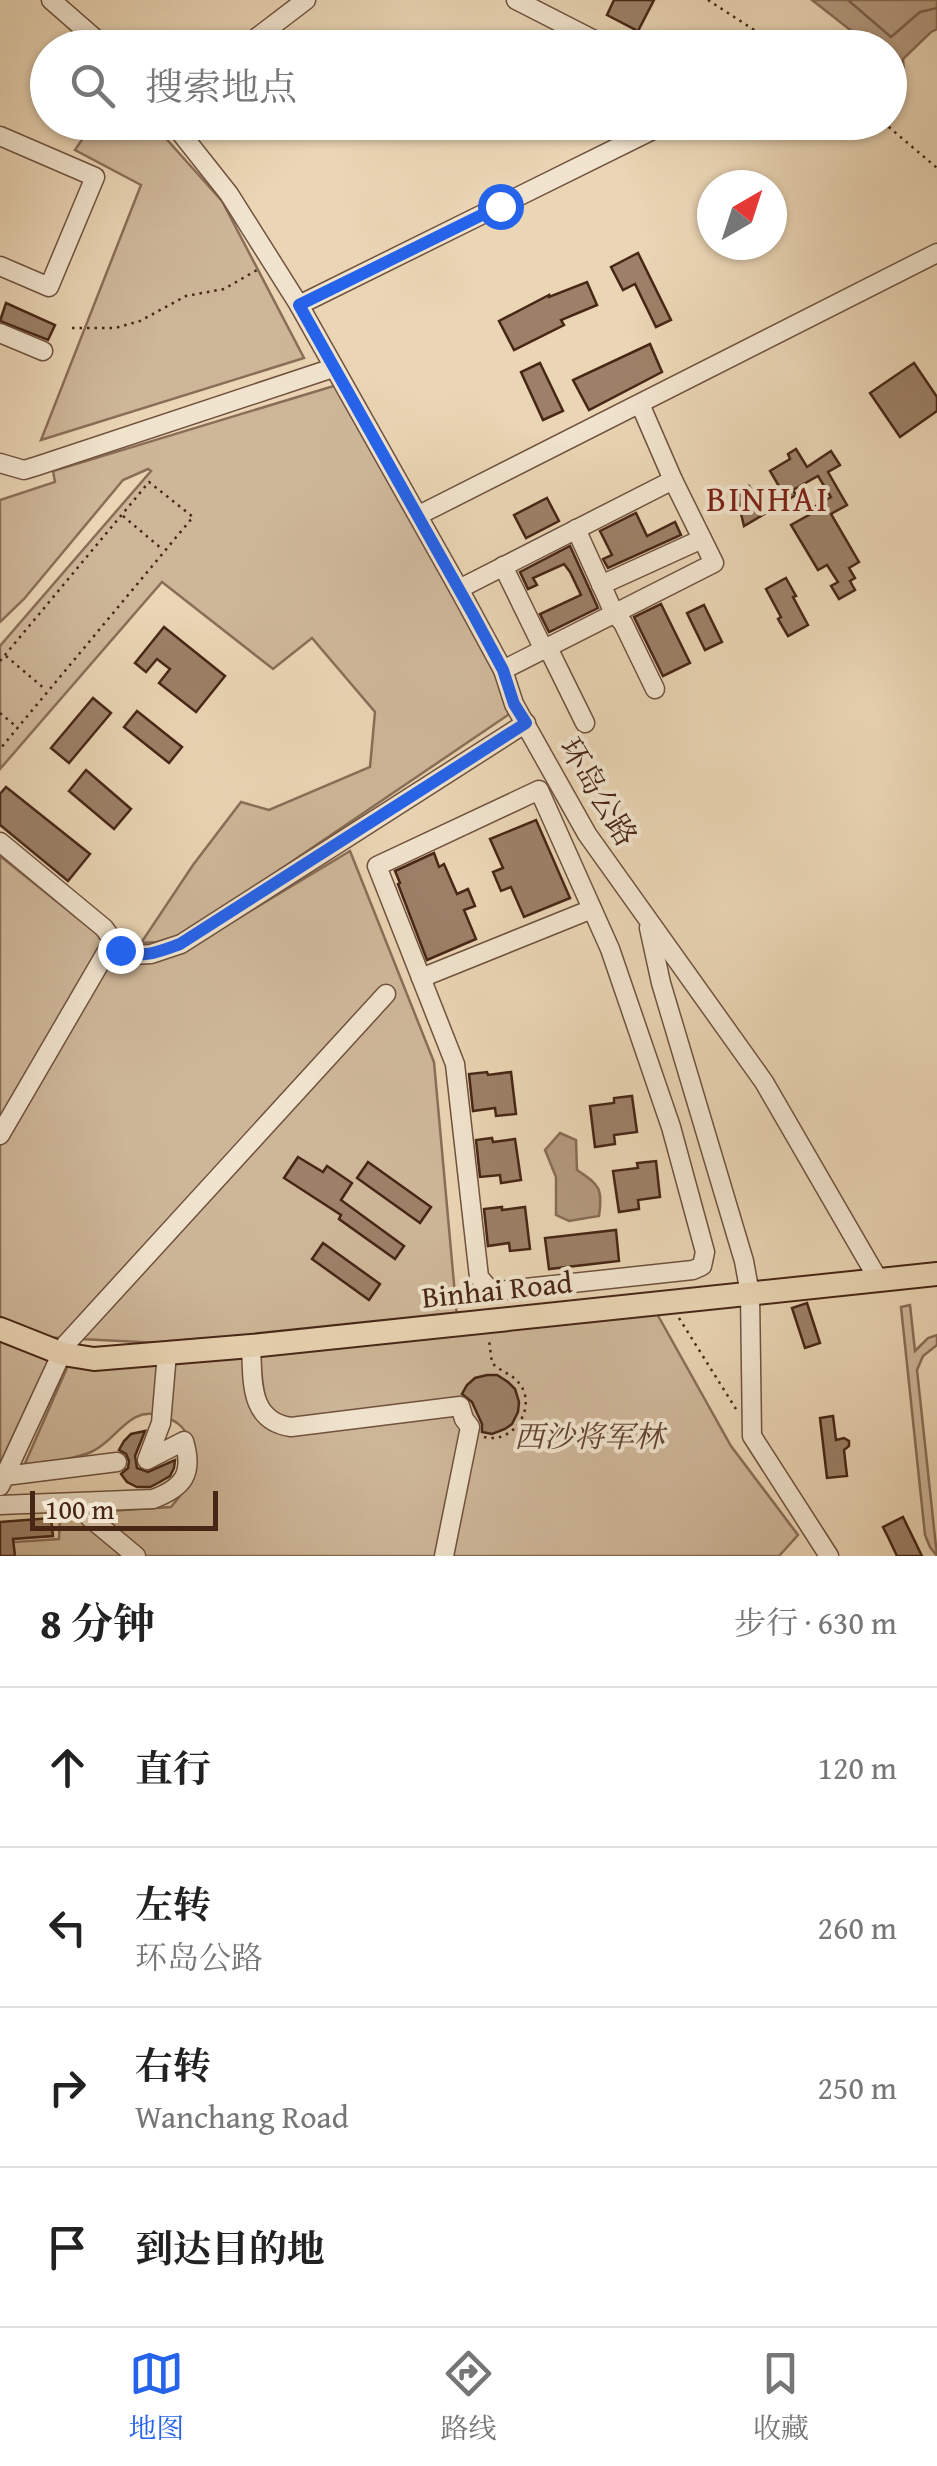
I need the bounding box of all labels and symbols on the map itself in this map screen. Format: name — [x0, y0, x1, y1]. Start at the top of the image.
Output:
north arrow — [697, 170, 787, 260]
route start — [478, 184, 524, 230]
district label: BINHAI — [706, 473, 830, 524]
street label: 环岛公路 — [549, 729, 649, 854]
route end — [98, 928, 144, 974]
street label: Binhai Road — [419, 1259, 574, 1319]
park label: 西沙将军林 — [514, 1414, 668, 1458]
scale bar — [30, 1486, 218, 1530]

